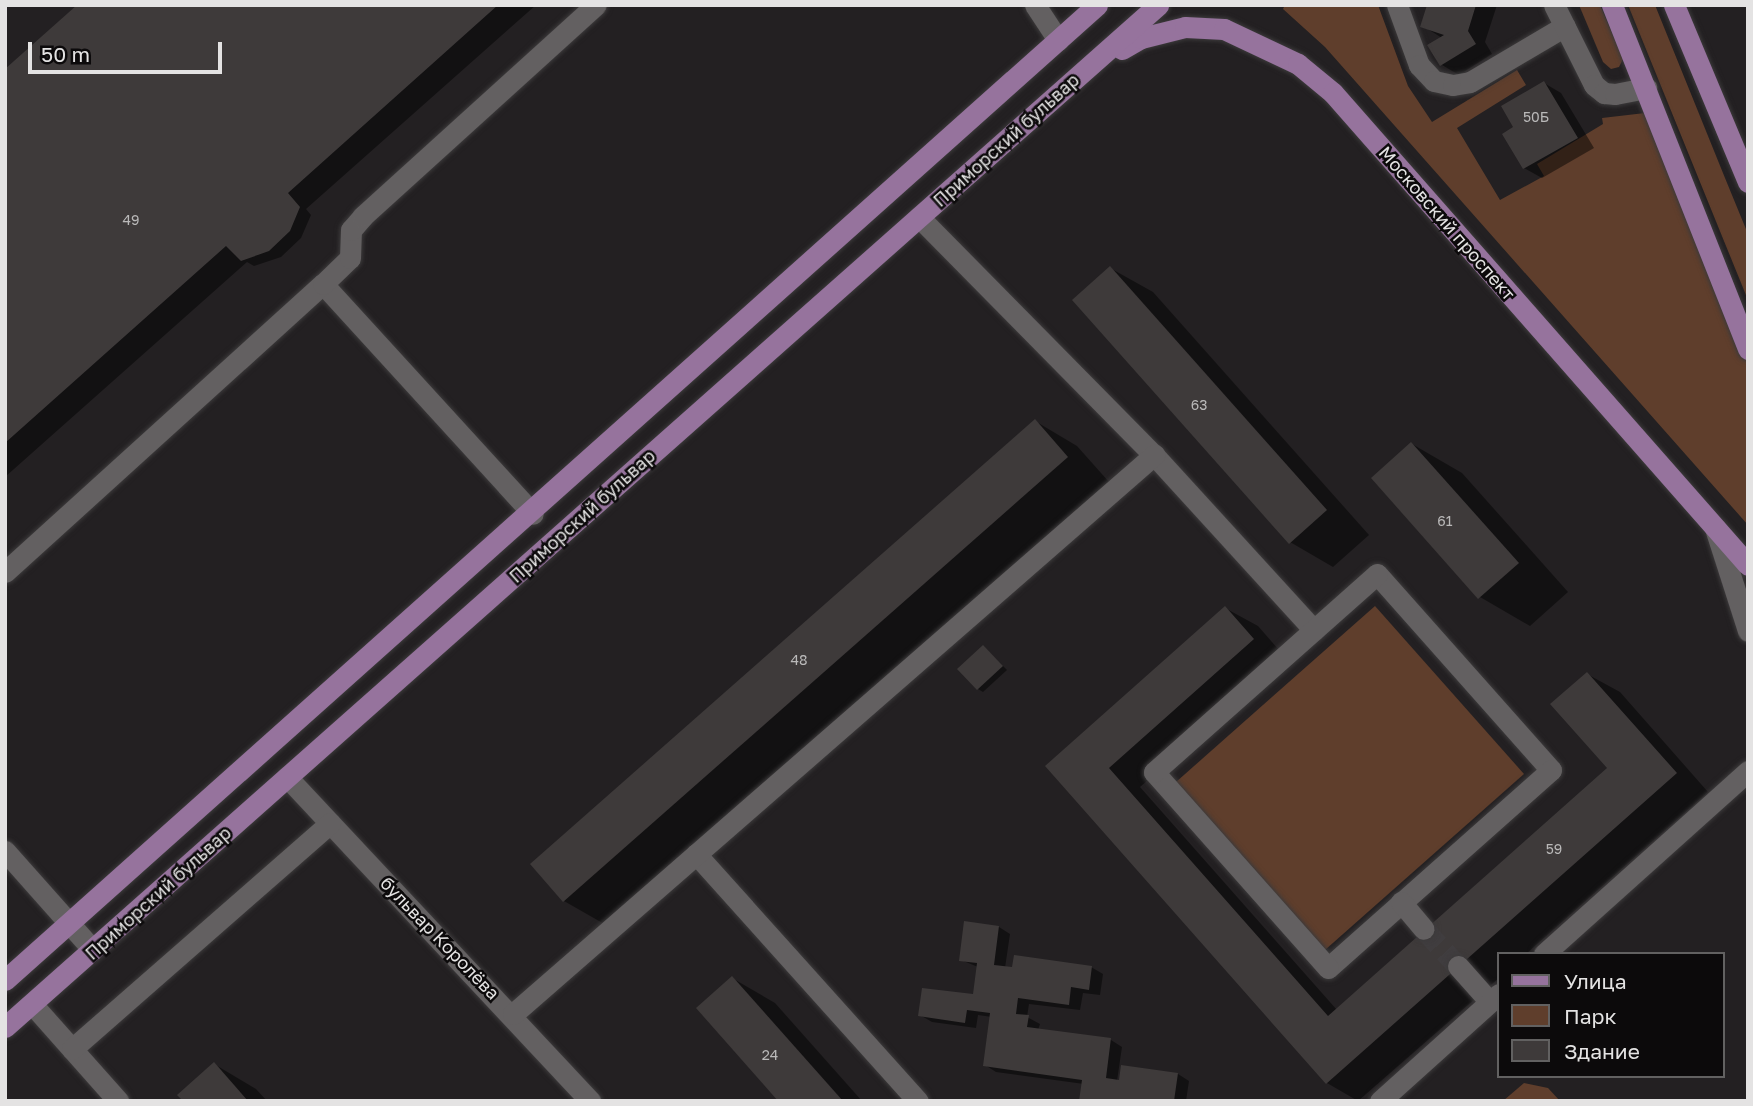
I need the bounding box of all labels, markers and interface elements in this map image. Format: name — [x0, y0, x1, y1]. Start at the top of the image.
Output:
scale bar — [32, 28, 226, 72]
text: 50 m — [41, 41, 90, 67]
street label: Приморский бульвар — [929, 69, 1083, 211]
house number: 50Б — [1523, 109, 1549, 125]
street label: Московский проспект — [1374, 142, 1520, 304]
house number: 49 — [122, 212, 140, 228]
house number: 63 — [1191, 397, 1207, 413]
street label: Приморский бульвар — [505, 445, 659, 587]
house number: 61 — [1437, 513, 1453, 529]
house number: 48 — [790, 652, 808, 668]
street label: Приморский бульвар — [81, 822, 235, 964]
house number: 59 — [1546, 841, 1562, 857]
street label: бульвар Королёва — [376, 872, 504, 1004]
legend — [1498, 952, 1725, 1078]
text: Улица — [1564, 968, 1627, 994]
text: Парк — [1564, 1003, 1617, 1029]
text: Здание — [1564, 1038, 1640, 1064]
house number: 24 — [762, 1047, 778, 1063]

